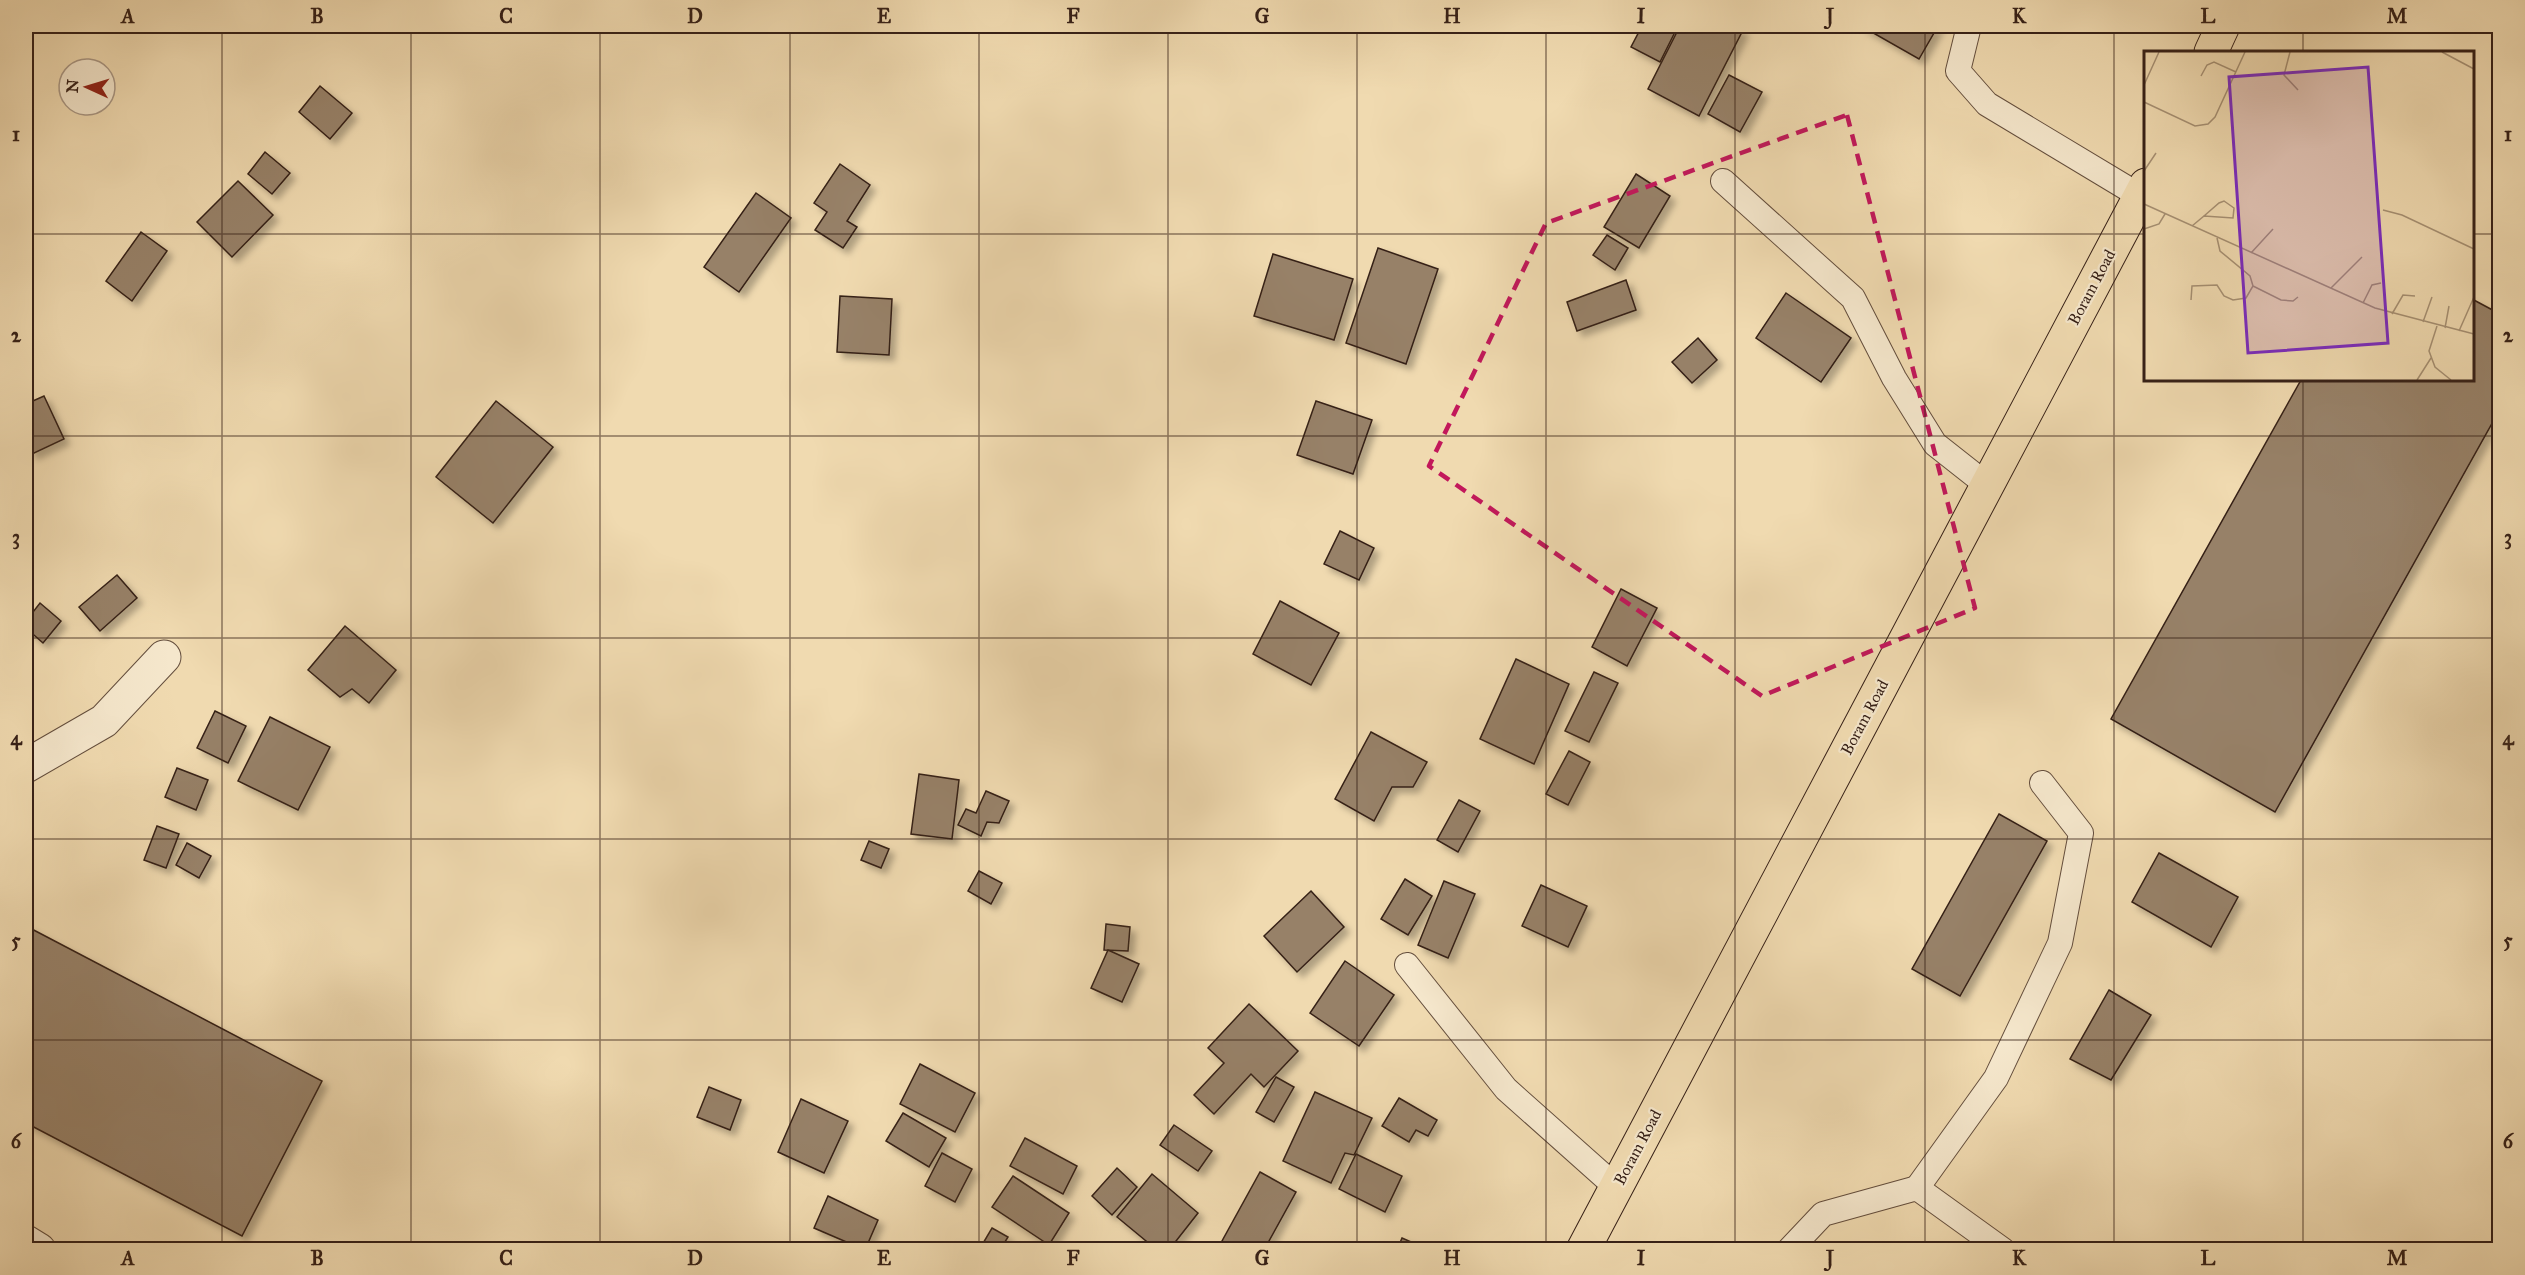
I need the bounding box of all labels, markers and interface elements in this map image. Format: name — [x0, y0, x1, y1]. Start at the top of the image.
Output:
text: A — [119, 4, 135, 28]
text: B — [310, 4, 324, 28]
text: C — [499, 4, 513, 28]
text: D — [687, 4, 703, 28]
text: E — [877, 4, 892, 28]
text: F — [1066, 4, 1080, 28]
text: G — [1255, 4, 1270, 28]
text: H — [1443, 4, 1461, 28]
text: I — [1637, 4, 1646, 28]
text: J — [1823, 4, 1835, 30]
text: K — [2012, 4, 2027, 28]
text: L — [2201, 4, 2216, 28]
text: M — [2387, 4, 2408, 28]
inset map — [2144, 51, 2474, 381]
north arrow — [57, 57, 117, 117]
text: N — [63, 78, 83, 93]
text: 1 — [12, 122, 20, 146]
text: 1 — [2504, 122, 2512, 146]
street label: Boram Road — [2064, 246, 2119, 328]
text: 2 — [11, 323, 22, 347]
text: 2 — [2503, 323, 2514, 347]
text: 3 — [12, 525, 20, 550]
text: 3 — [2504, 525, 2512, 550]
street label: Boram Road — [1837, 676, 1892, 758]
text: 4 — [10, 726, 22, 751]
text: 4 — [2502, 726, 2514, 751]
text: 5 — [11, 928, 21, 952]
text: 5 — [2503, 928, 2513, 952]
street label: Boram Road — [1610, 1106, 1665, 1188]
text: 6 — [11, 1129, 23, 1153]
text: 6 — [2503, 1129, 2515, 1153]
text: A — [119, 1246, 135, 1270]
text: B — [310, 1246, 324, 1270]
text: C — [499, 1246, 513, 1270]
text: D — [687, 1246, 703, 1270]
text: E — [877, 1246, 892, 1270]
text: F — [1066, 1246, 1080, 1270]
text: G — [1255, 1246, 1270, 1270]
text: H — [1443, 1246, 1461, 1270]
text: I — [1637, 1246, 1646, 1270]
text: J — [1823, 1246, 1835, 1272]
text: K — [2012, 1246, 2027, 1270]
text: L — [2201, 1246, 2216, 1270]
text: M — [2387, 1246, 2408, 1270]

